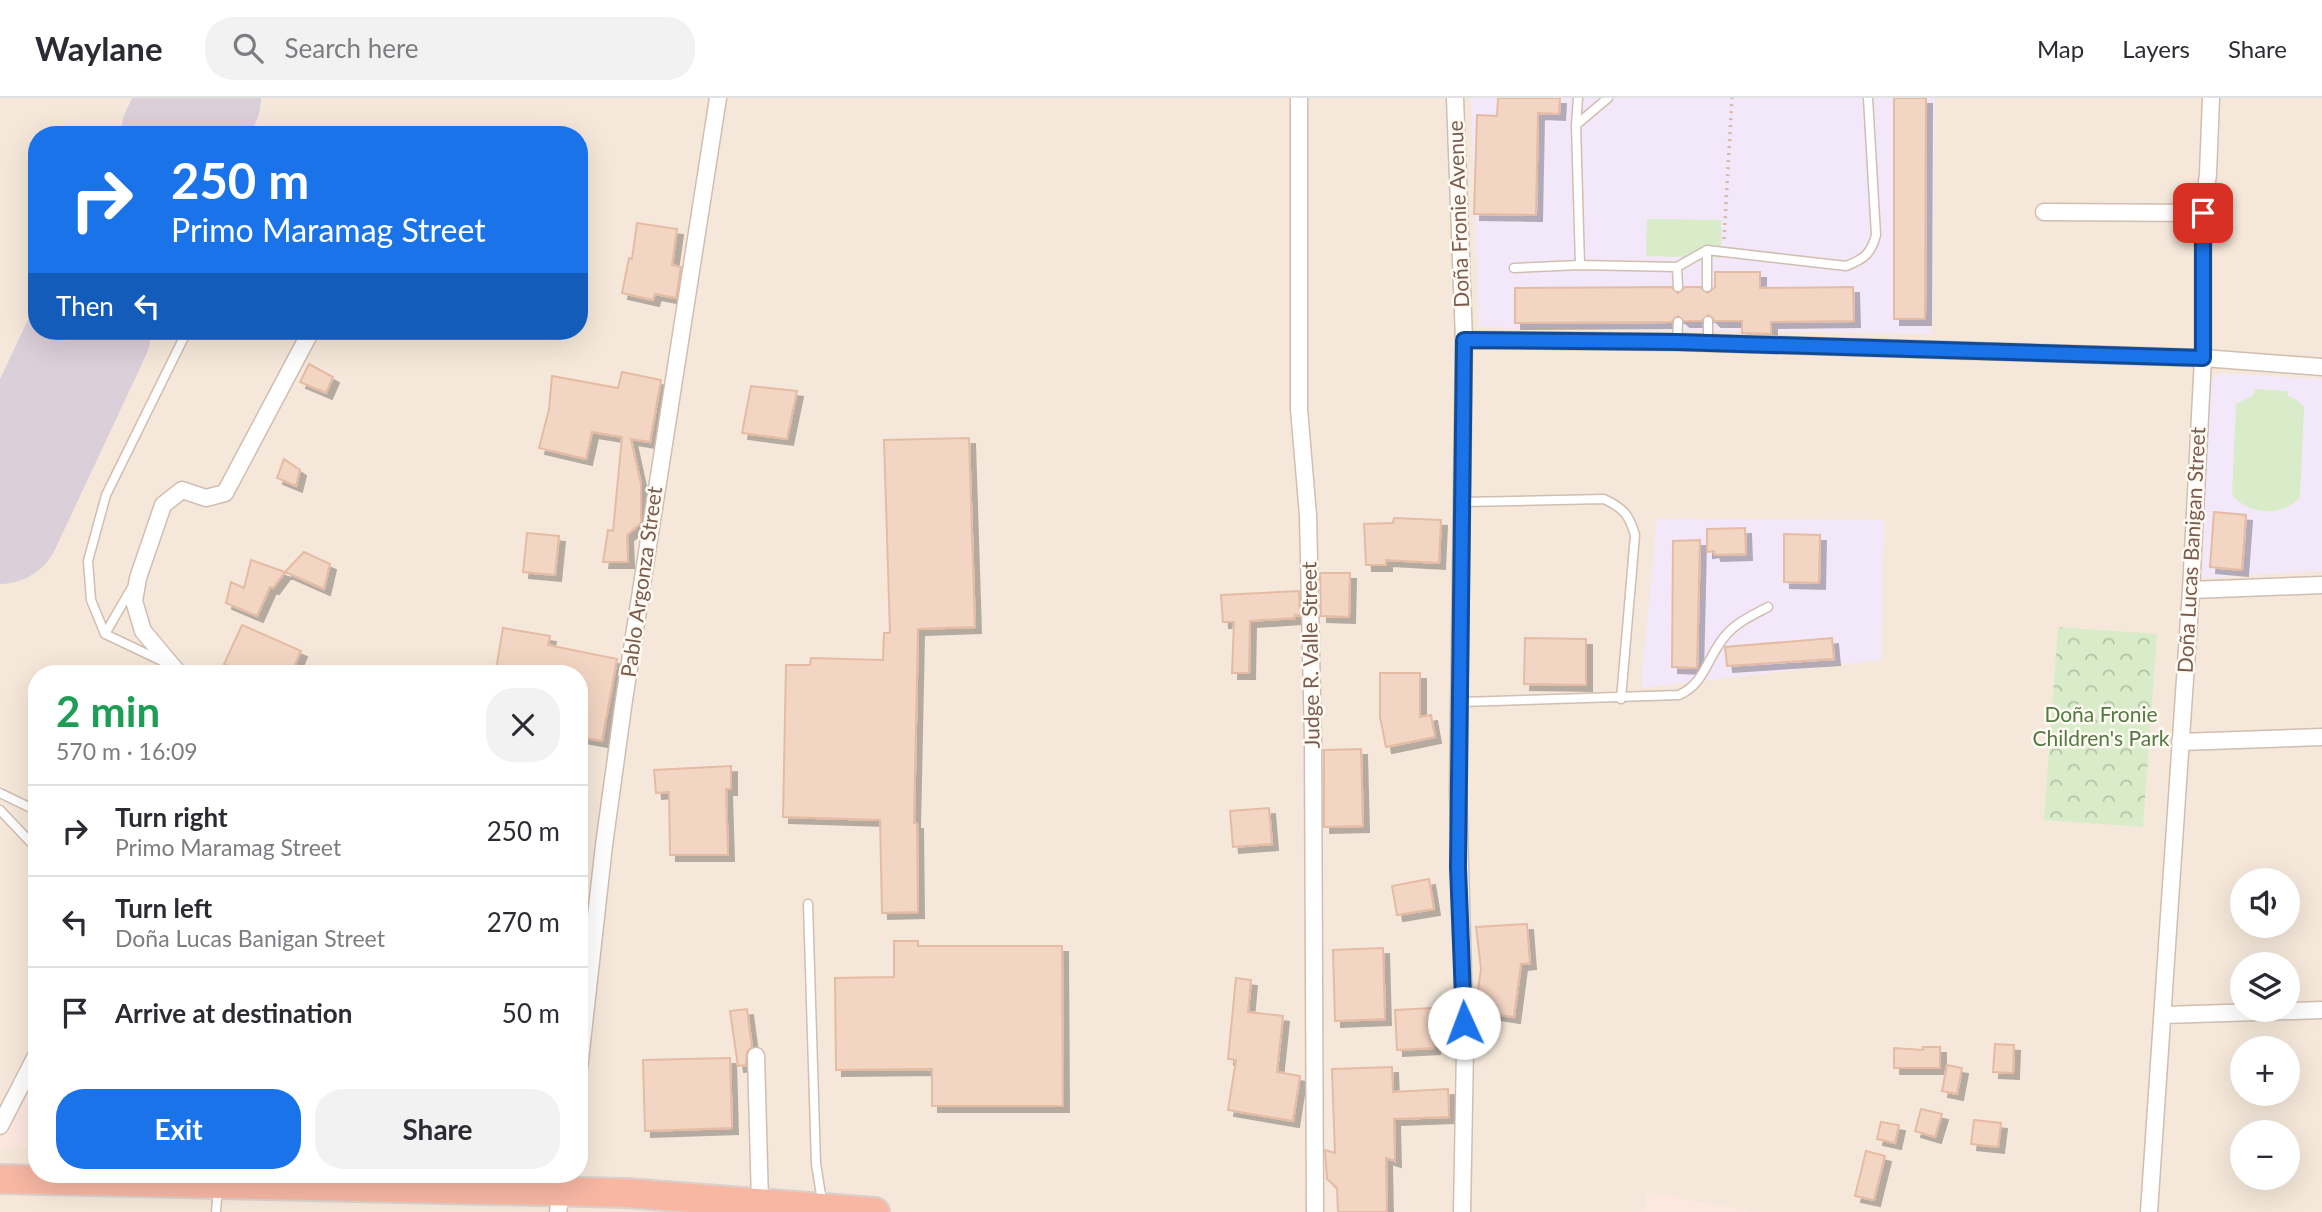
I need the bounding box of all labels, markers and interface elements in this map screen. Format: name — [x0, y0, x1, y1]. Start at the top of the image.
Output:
search box — [205, 17, 695, 80]
text: Waylane — [35, 28, 163, 68]
icon: search — [229, 29, 267, 67]
text: Search here — [285, 32, 419, 64]
text: Map — [2037, 34, 2084, 63]
text: Layers — [2122, 34, 2190, 63]
text: Share — [2228, 34, 2287, 63]
street label: Doña Fronie Avenue — [1442, 120, 1473, 308]
text: 250 m — [171, 151, 309, 209]
icon: right — [56, 154, 147, 245]
pin — [2173, 183, 2233, 243]
icon: arrive — [2184, 194, 2222, 232]
text: Primo Maramag Street — [171, 210, 486, 249]
icon: left — [128, 287, 166, 325]
text: Then — [56, 290, 114, 322]
street label: Doña Lucas Banigan Street — [2172, 426, 2209, 674]
street label: Pablo Argonza Street — [615, 484, 666, 679]
street label: Judge R. Valle Street — [1295, 561, 1324, 749]
text: 2 min — [56, 686, 160, 736]
button: close — [486, 688, 560, 762]
park label: Doña Fronie Children's Park — [2033, 701, 2170, 750]
text: 570 m · 16:09 — [56, 737, 198, 765]
text: Turn right — [115, 801, 228, 833]
icon: right — [56, 812, 94, 850]
text: 250 m — [487, 815, 560, 847]
text: Primo Maramag Street — [115, 833, 341, 861]
map controls — [2230, 868, 2300, 1190]
button: sound — [2230, 868, 2300, 938]
text: Turn left — [115, 892, 212, 924]
icon: left — [56, 903, 94, 941]
text: 270 m — [487, 906, 560, 938]
text: Doña Lucas Banigan Street — [115, 924, 385, 952]
button: layers — [2230, 952, 2300, 1022]
position arrow — [1427, 986, 1501, 1060]
icon: arrive — [56, 994, 94, 1032]
text: Arrive at destination — [115, 997, 352, 1029]
text: 50 m — [502, 997, 560, 1029]
button: + — [2230, 1036, 2300, 1106]
button: Exit — [56, 1089, 301, 1169]
button: Share — [315, 1089, 560, 1169]
button: − — [2230, 1120, 2300, 1190]

